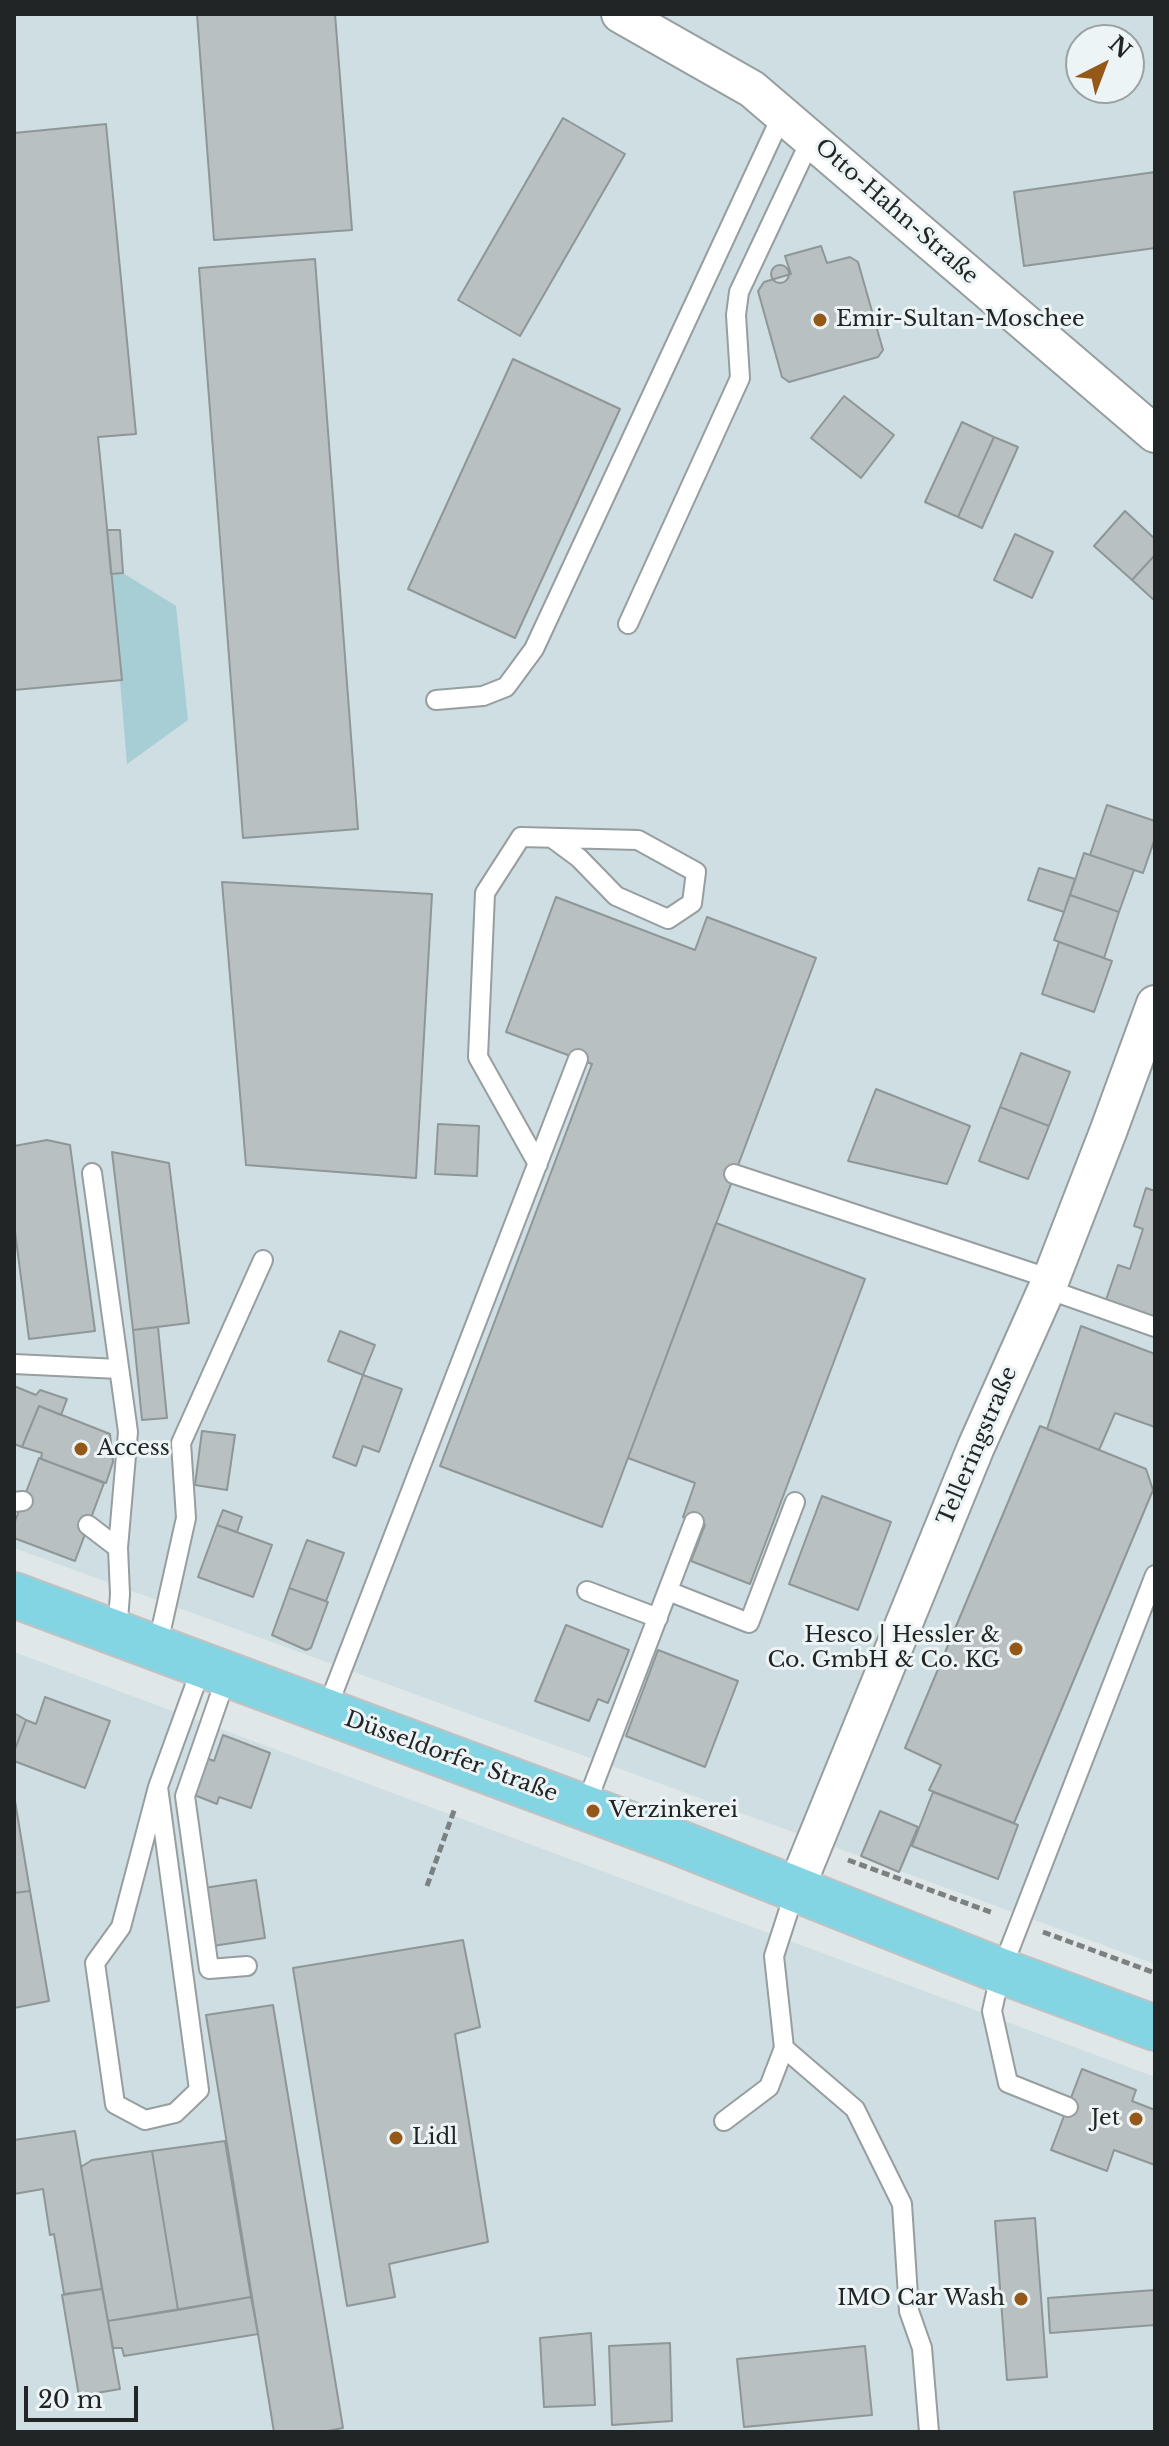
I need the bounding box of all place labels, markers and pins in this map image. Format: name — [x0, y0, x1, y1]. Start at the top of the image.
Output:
place label: Emir-Sultan-Moschee — [836, 307, 1085, 333]
marker: Emir-Sultan-Moschee — [811, 311, 829, 329]
place label: Access — [97, 1436, 170, 1462]
marker: Access — [72, 1440, 90, 1458]
place label: Hesco | Hessler & Co. GmbH & Co. KG — [767, 1623, 1000, 1674]
marker: Hesco | Hessler & Co. GmbH & Co. KG — [1007, 1640, 1025, 1658]
place label: Verzinkerei — [609, 1798, 738, 1824]
marker: Verzinkerei — [584, 1802, 602, 1820]
place label: Jet — [1091, 2106, 1120, 2132]
marker: Jet — [1127, 2110, 1145, 2128]
place label: Lidl — [412, 2125, 457, 2151]
marker: Lidl — [387, 2129, 405, 2147]
place label: IMO Car Wash — [837, 2286, 1005, 2312]
marker: IMO Car Wash — [1012, 2290, 1030, 2308]

